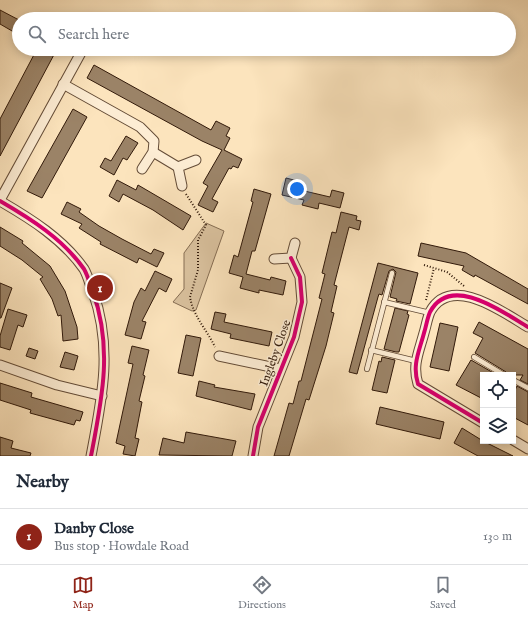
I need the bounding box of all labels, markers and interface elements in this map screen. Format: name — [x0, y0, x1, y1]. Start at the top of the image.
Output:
search box — [12, 12, 516, 56]
icon: search — [26, 23, 48, 45]
text: Search here — [58, 25, 129, 44]
your location — [287, 179, 307, 199]
pin: 1 — [87, 273, 113, 303]
street label: Ingleby Close — [257, 317, 295, 388]
map controls — [480, 372, 516, 444]
button: locate — [480, 372, 516, 408]
button: layers — [480, 408, 516, 444]
text: Nearby — [16, 472, 69, 493]
text: Danby Close — [54, 519, 134, 538]
text: 1 — [27, 528, 31, 545]
text: 130 m — [483, 528, 512, 545]
text: Bus stop · Howdale Road — [54, 538, 189, 555]
tab: Map — [72, 574, 94, 612]
tab: Directions — [238, 574, 286, 612]
tab: Saved — [430, 574, 456, 612]

